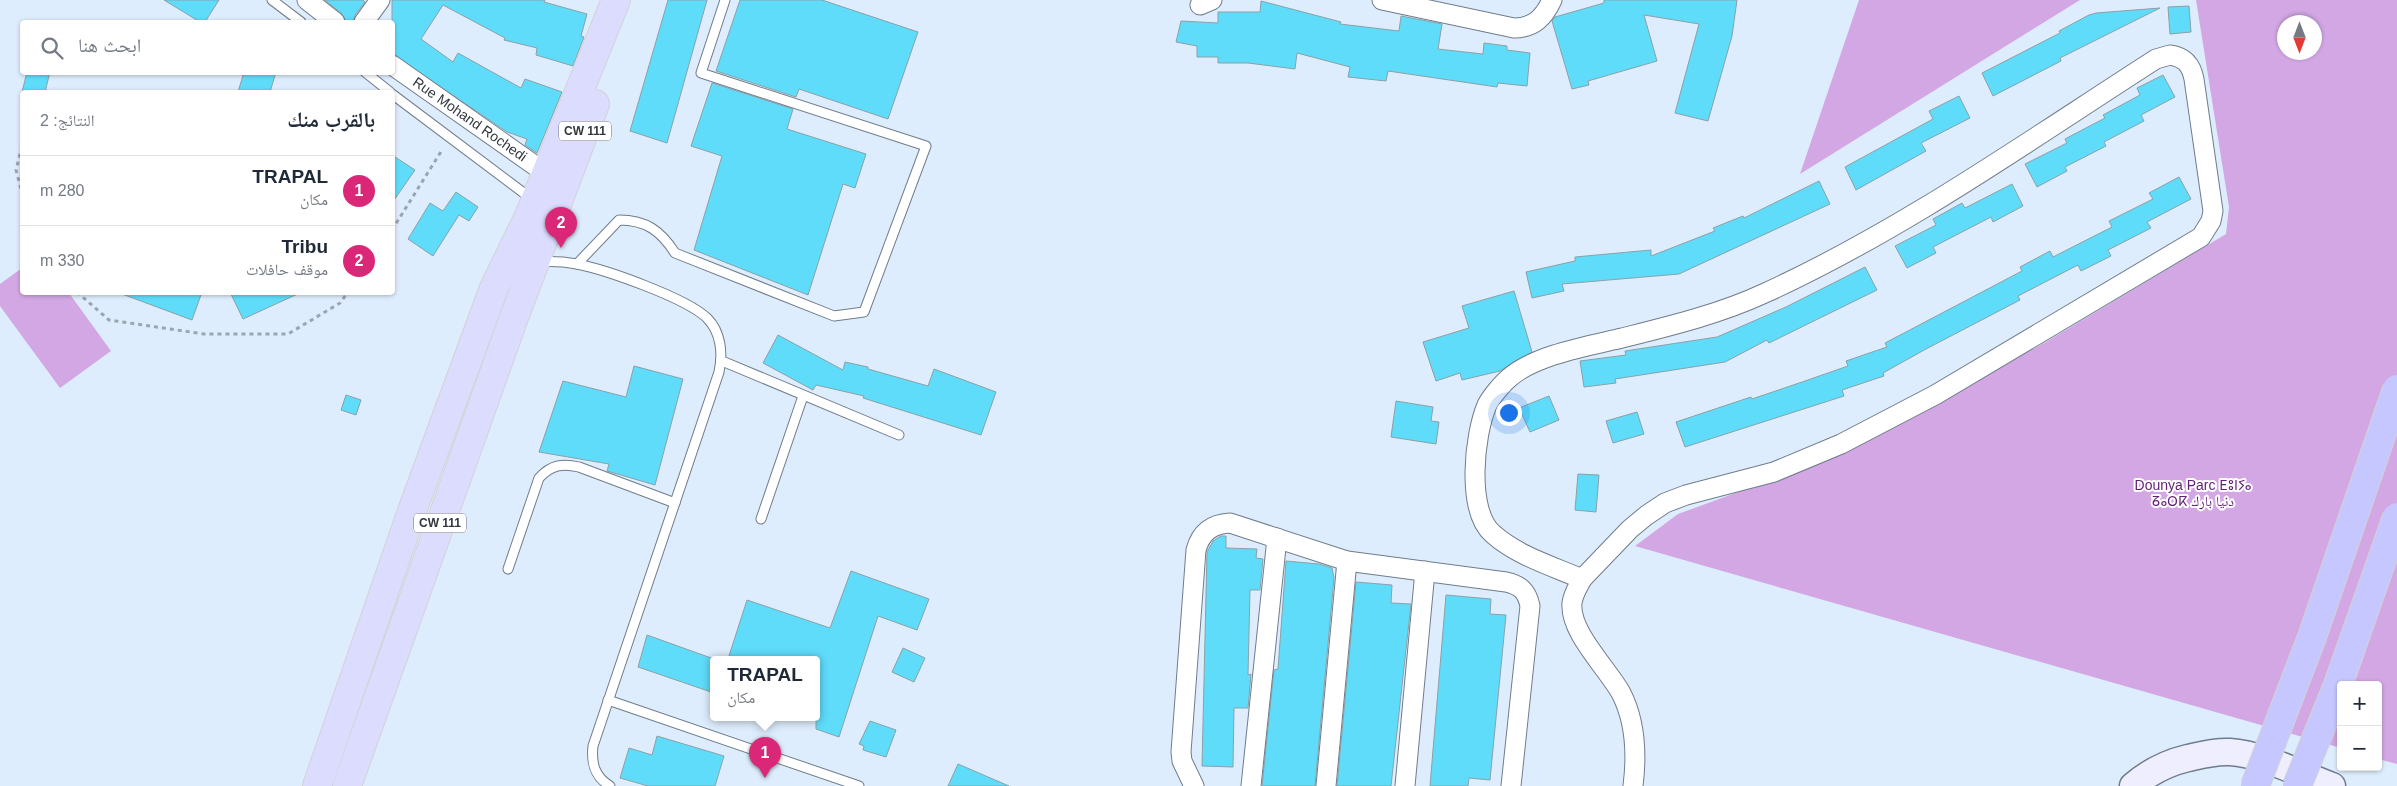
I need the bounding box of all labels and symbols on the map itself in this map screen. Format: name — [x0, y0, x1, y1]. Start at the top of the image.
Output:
north arrow — [2277, 15, 2322, 60]
street label: Rue Mohand Rochedi — [410, 74, 530, 164]
road number: CW 111 — [559, 122, 611, 140]
pin: 2 — [545, 207, 577, 248]
your location — [1496, 400, 1522, 426]
park label: Dounya Parc ⴹⵓⵏⵢⴰ ⵒⴰⵔⴽ دنيا بارك — [2135, 477, 2252, 510]
road number: CW 111 — [414, 514, 466, 532]
pin: 1 — [749, 737, 781, 778]

